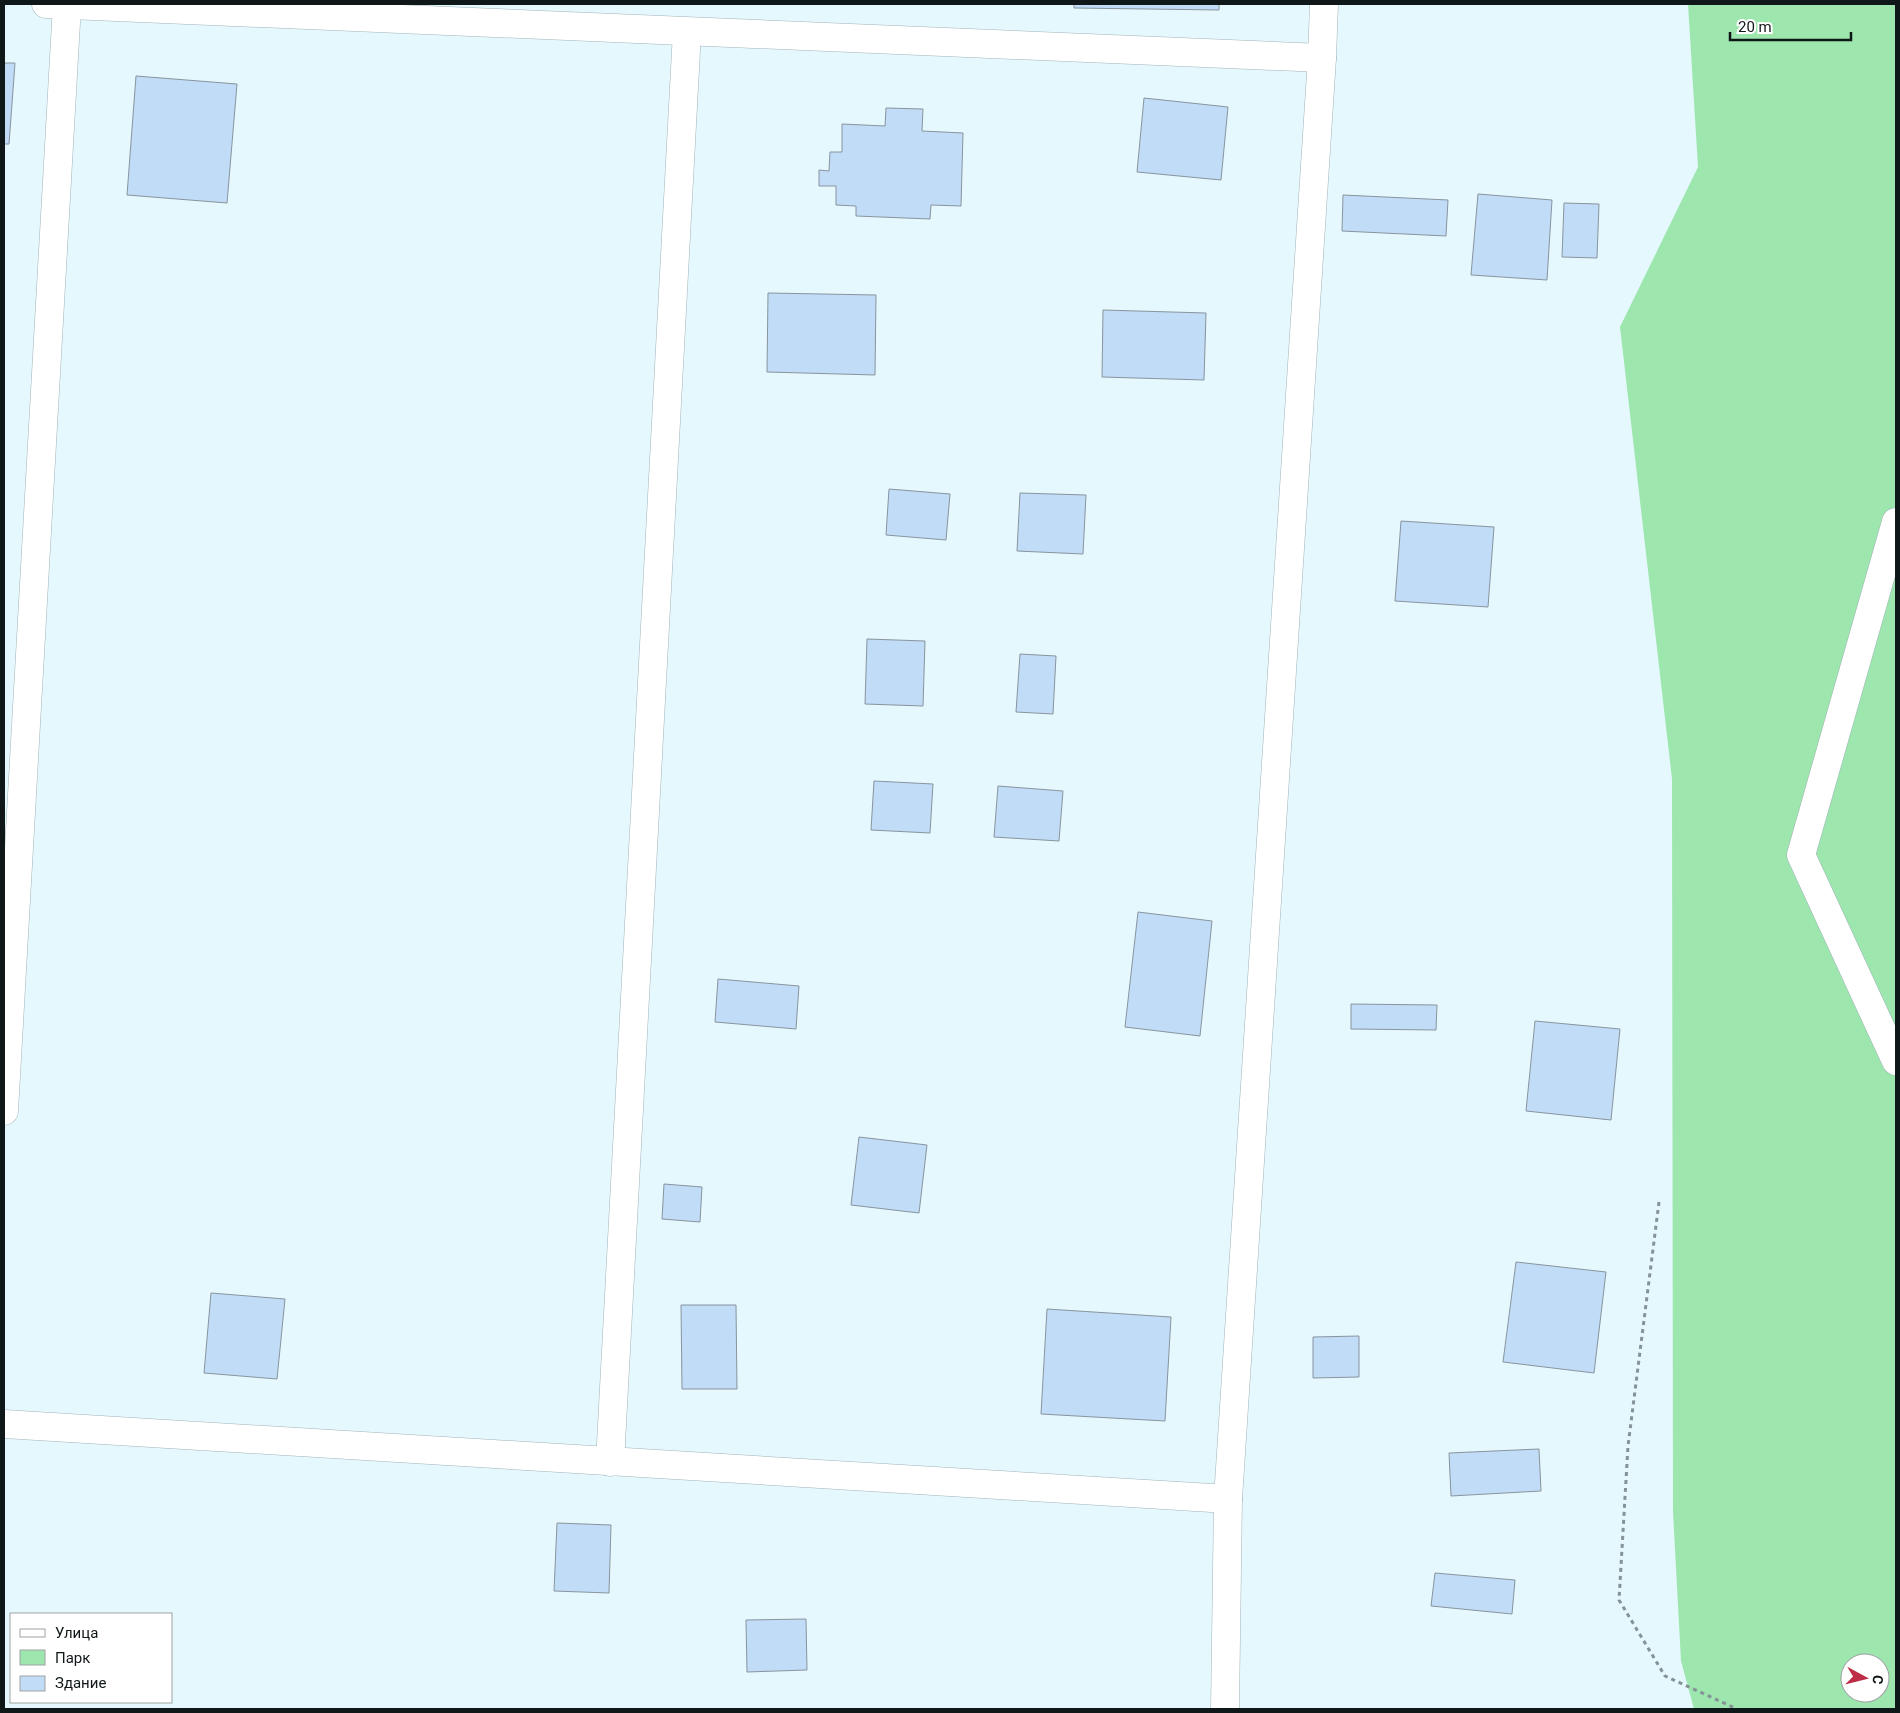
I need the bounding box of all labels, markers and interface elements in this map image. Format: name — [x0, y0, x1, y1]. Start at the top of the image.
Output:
scale bar — [1730, 10, 1851, 42]
text: 20 m — [1738, 18, 1772, 36]
legend — [10, 1613, 172, 1703]
text: Улица — [55, 1624, 98, 1642]
text: Парк — [55, 1649, 90, 1667]
north arrow — [1840, 1653, 1890, 1703]
text: Здание — [55, 1674, 106, 1692]
text: С — [1869, 1674, 1886, 1685]

